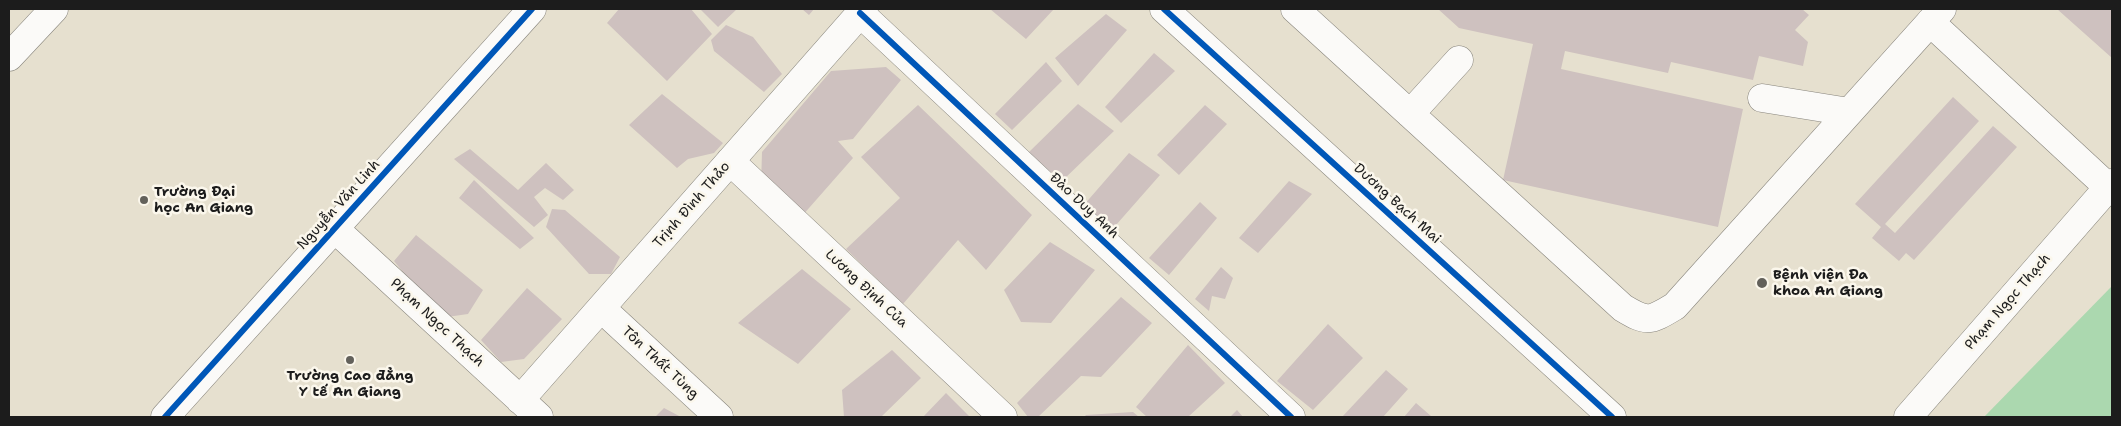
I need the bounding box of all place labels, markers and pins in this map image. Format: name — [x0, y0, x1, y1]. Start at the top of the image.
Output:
place label: Trường Đại học An Giang — [154, 184, 253, 216]
marker: Trường Đại học An Giang — [138, 194, 150, 206]
place label: Bệnh viện Đa khoa An Giang — [1773, 267, 1883, 300]
marker: Bệnh viện Đa khoa An Giang — [1755, 276, 1769, 290]
marker: Trường Cao đẳng Y tế An Giang — [344, 354, 356, 366]
place label: Trường Cao đẳng Y tế An Giang — [287, 368, 413, 401]

